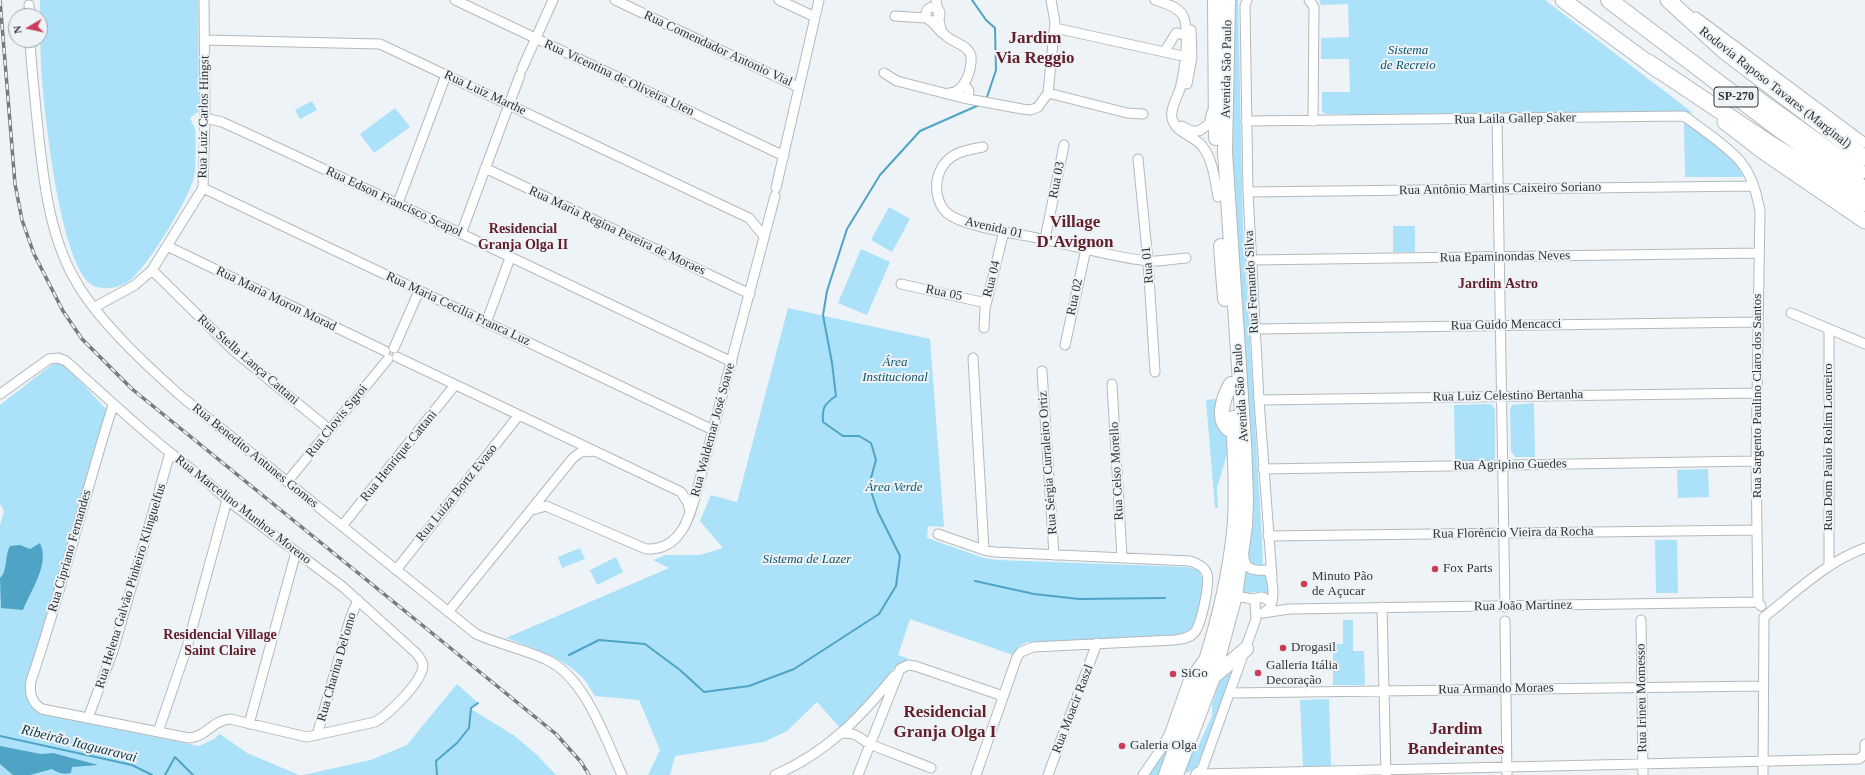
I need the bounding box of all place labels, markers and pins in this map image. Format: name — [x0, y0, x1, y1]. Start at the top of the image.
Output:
place label: Fox Parts — [1443, 561, 1492, 577]
marker: Fox Parts — [1430, 564, 1440, 574]
place label: Minuto Pão de Açucar — [1312, 569, 1373, 600]
marker: Minuto Pão de Açucar — [1299, 579, 1309, 589]
place label: Drogasil — [1291, 640, 1336, 656]
marker: Drogasil — [1278, 643, 1288, 653]
place label: Galleria Itália Decoração — [1266, 658, 1338, 689]
place label: SiGo — [1181, 666, 1208, 682]
marker: Galleria Itália Decoração — [1253, 668, 1263, 678]
marker: SiGo — [1168, 669, 1178, 679]
place label: Galeria Olga — [1130, 738, 1197, 754]
marker: Galeria Olga — [1117, 741, 1127, 751]

